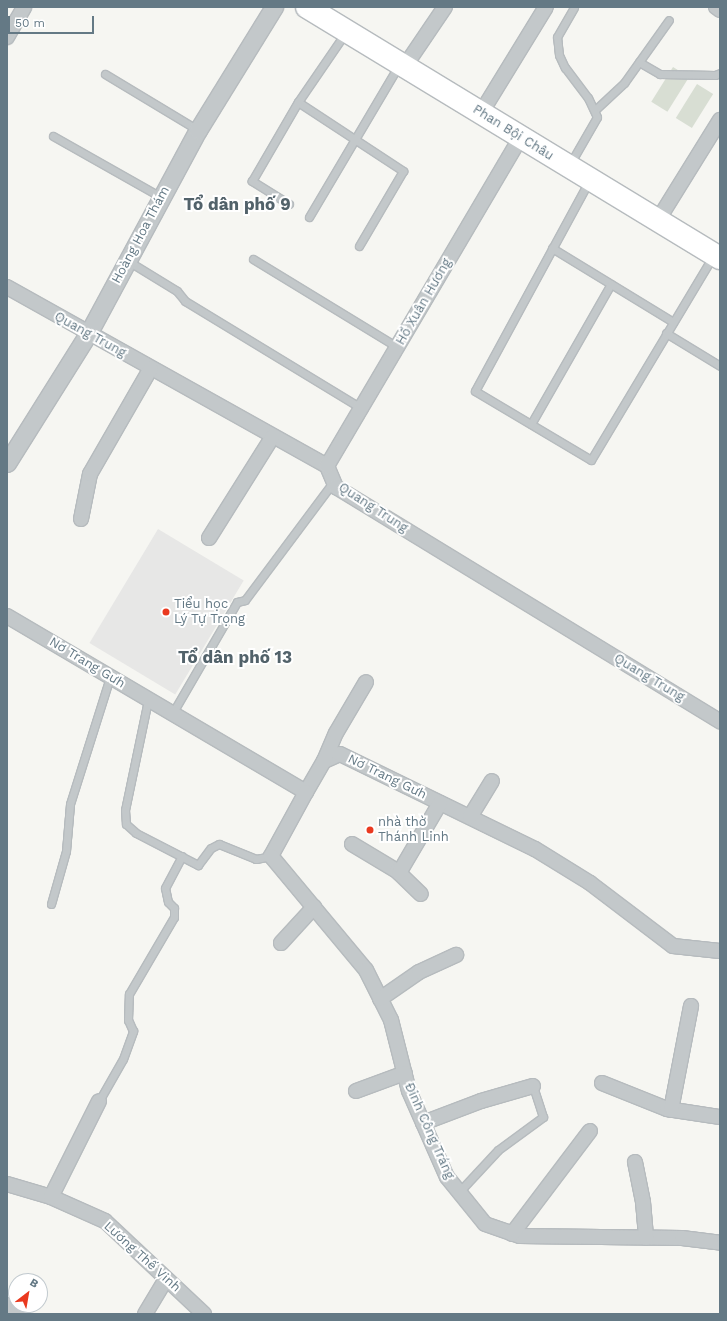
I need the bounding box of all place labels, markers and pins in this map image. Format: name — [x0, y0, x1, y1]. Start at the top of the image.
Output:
place label: Tiểu học Lý Tự Trọng — [174, 597, 246, 628]
marker: Tiểu học Lý Tự Trọng — [161, 607, 171, 617]
place label: nhà thờ Thánh Linh — [378, 815, 449, 846]
marker: nhà thờ Thánh Linh — [365, 825, 375, 835]

